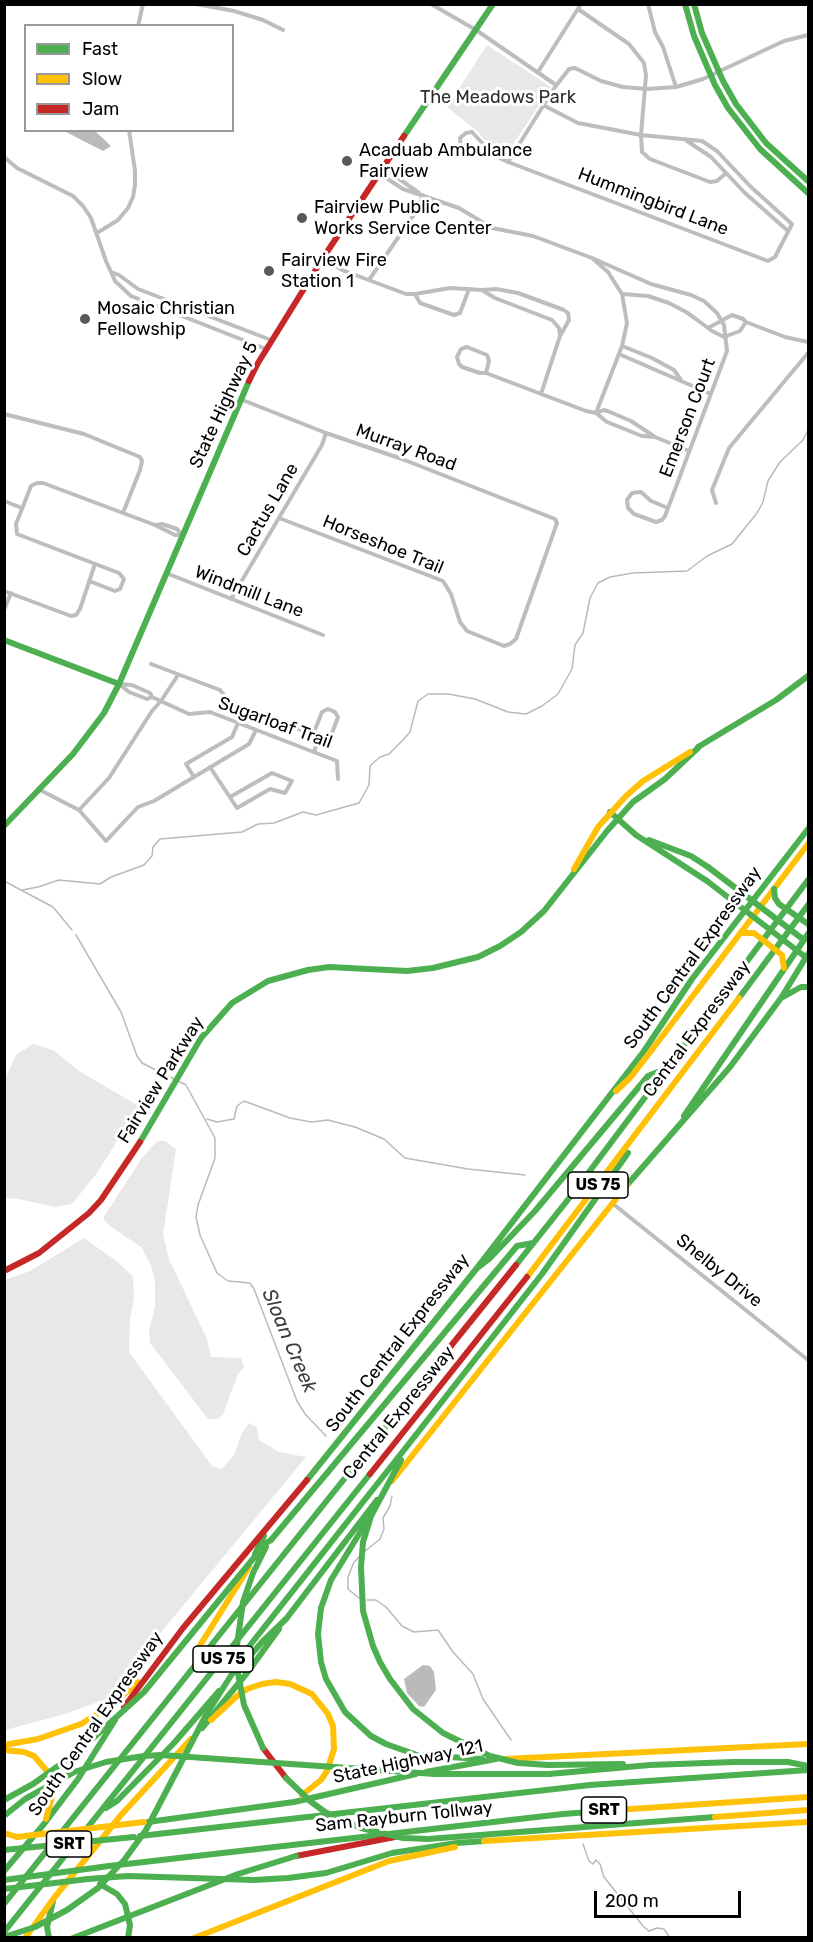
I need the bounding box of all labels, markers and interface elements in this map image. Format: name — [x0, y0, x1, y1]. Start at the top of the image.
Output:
legend — [24, 24, 234, 132]
text: Fast — [82, 38, 118, 60]
text: Slow — [82, 68, 122, 90]
park label: The Meadows Park — [420, 87, 576, 109]
text: Jam — [82, 98, 119, 120]
place label: Acaduab Ambulance Fairview — [359, 140, 532, 182]
marker: Acaduab Ambulance Fairview — [340, 154, 354, 168]
street label: Hummingbird Lane — [575, 163, 731, 241]
place label: Fairview Public Works Service Center — [314, 197, 492, 240]
marker: Fairview Public Works Service Center — [295, 211, 309, 225]
place label: Fairview Fire Station 1 — [281, 250, 387, 292]
marker: Fairview Fire Station 1 — [262, 264, 276, 278]
place label: Mosaic Christian Fellowship — [97, 298, 235, 340]
marker: Mosaic Christian Fellowship — [78, 312, 92, 326]
street label: State Highway 5 — [185, 338, 263, 472]
street label: Emerson Court — [655, 355, 721, 481]
street label: Murray Road — [353, 420, 459, 476]
street label: Cactus Lane — [233, 459, 303, 561]
street label: Horseshoe Trail — [319, 511, 447, 579]
street label: Windmill Lane — [191, 561, 307, 623]
street label: Sugarloaf Trail — [215, 692, 335, 754]
street label: South Central Expressway — [620, 863, 766, 1053]
street label: Central Expressway — [639, 956, 755, 1102]
street label: Fairview Parkway — [113, 1013, 209, 1147]
road number: US 75 — [568, 1172, 628, 1198]
street label: Shelby Drive — [672, 1230, 766, 1312]
street label: South Central Expressway — [322, 1250, 474, 1436]
water label: Sloan Creek — [256, 1285, 322, 1397]
street label: Central Expressway — [339, 1342, 459, 1484]
street label: South Central Expressway — [24, 1628, 168, 1820]
road number: US 75 — [193, 1646, 253, 1672]
street label: State Highway 121 — [331, 1736, 485, 1788]
street label: Sam Rayburn Tollway — [314, 1797, 494, 1837]
road number: SRT — [582, 1797, 626, 1823]
road number: SRT — [46, 1831, 92, 1857]
scale bar — [597, 1879, 744, 1917]
text: 200 m — [605, 1890, 659, 1912]

